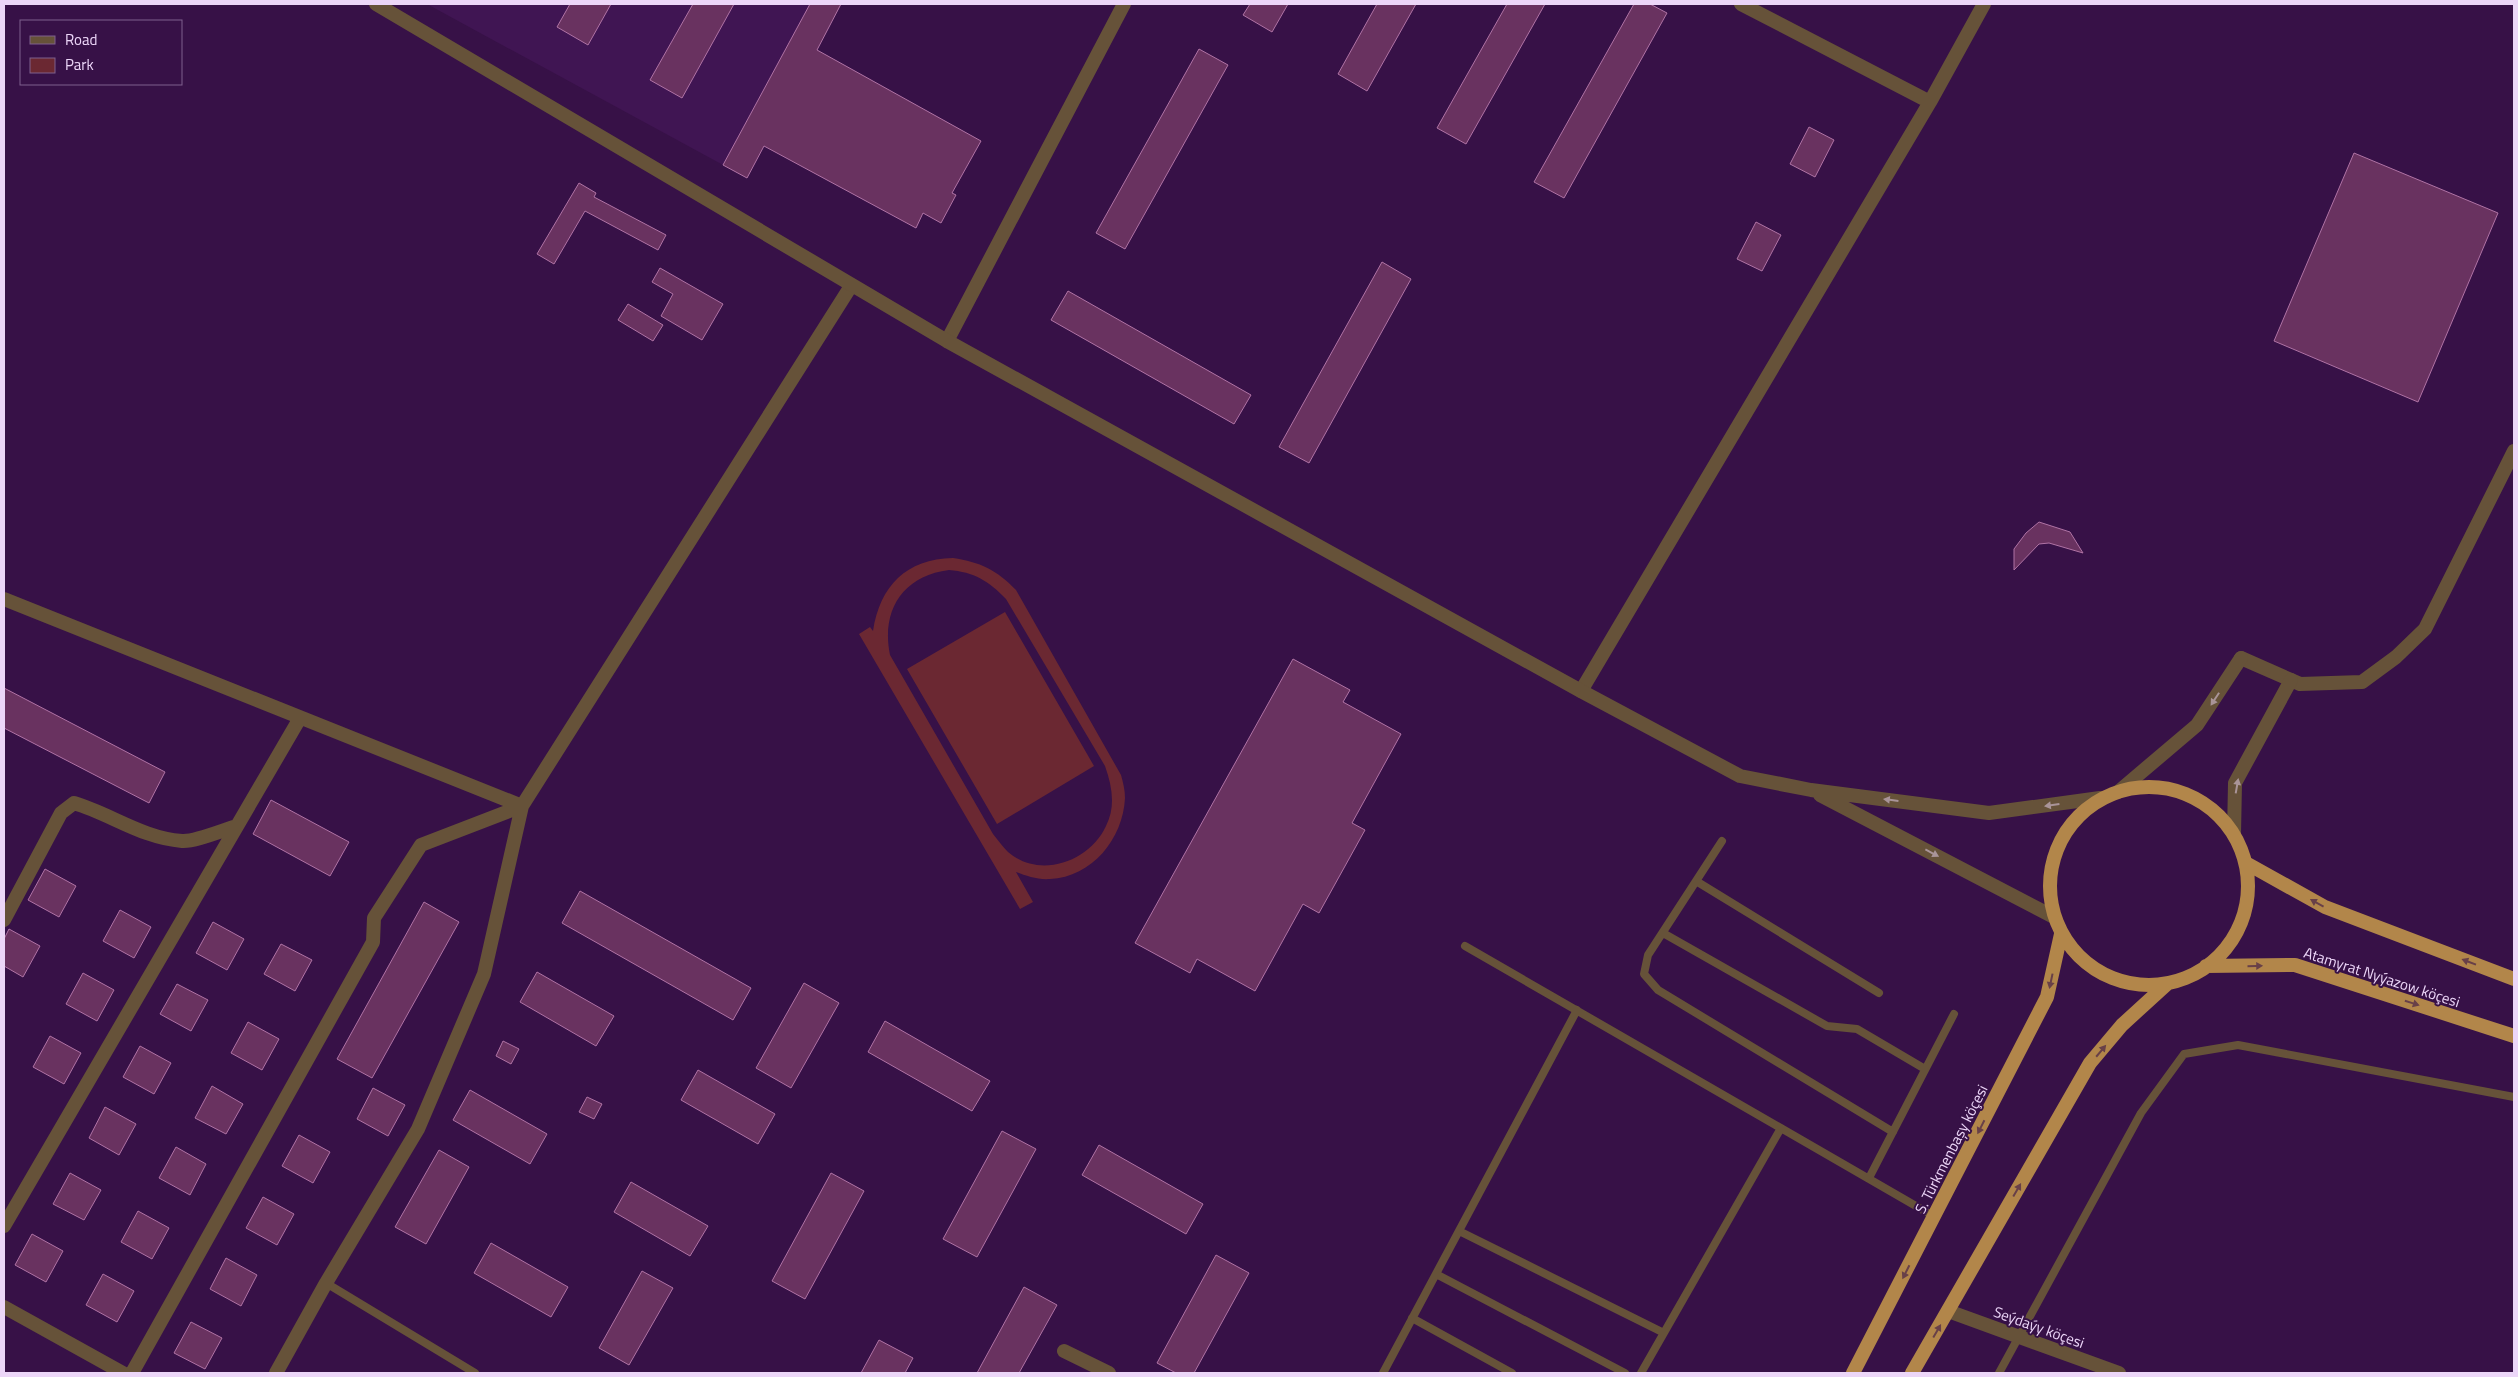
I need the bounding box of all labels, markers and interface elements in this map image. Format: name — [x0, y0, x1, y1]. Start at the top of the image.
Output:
legend — [20, 20, 182, 85]
text: Road — [65, 28, 97, 51]
text: Park — [65, 53, 94, 76]
one-way arrow — [2210, 692, 2220, 706]
one-way arrow — [2233, 778, 2241, 794]
one-way arrow — [1883, 796, 1899, 804]
one-way arrow — [2044, 801, 2060, 809]
one-way arrow — [1924, 849, 1939, 857]
one-way arrow — [2310, 899, 2325, 907]
street label: Atamyrat Nyýazow köçesi — [2301, 941, 2463, 1013]
one-way arrow — [2461, 958, 2476, 966]
one-way arrow — [2247, 962, 2263, 970]
one-way arrow — [2047, 974, 2055, 989]
one-way arrow — [2404, 1000, 2419, 1007]
one-way arrow — [2095, 1044, 2106, 1057]
street label: S. Türkmenbaşy köçesi — [1909, 1081, 1993, 1217]
one-way arrow — [1976, 1120, 1985, 1135]
one-way arrow — [2013, 1183, 2022, 1197]
one-way arrow — [1902, 1265, 1910, 1279]
street label: Seýdaýy köçesi — [1990, 1300, 2088, 1354]
one-way arrow — [1932, 1324, 1941, 1338]

